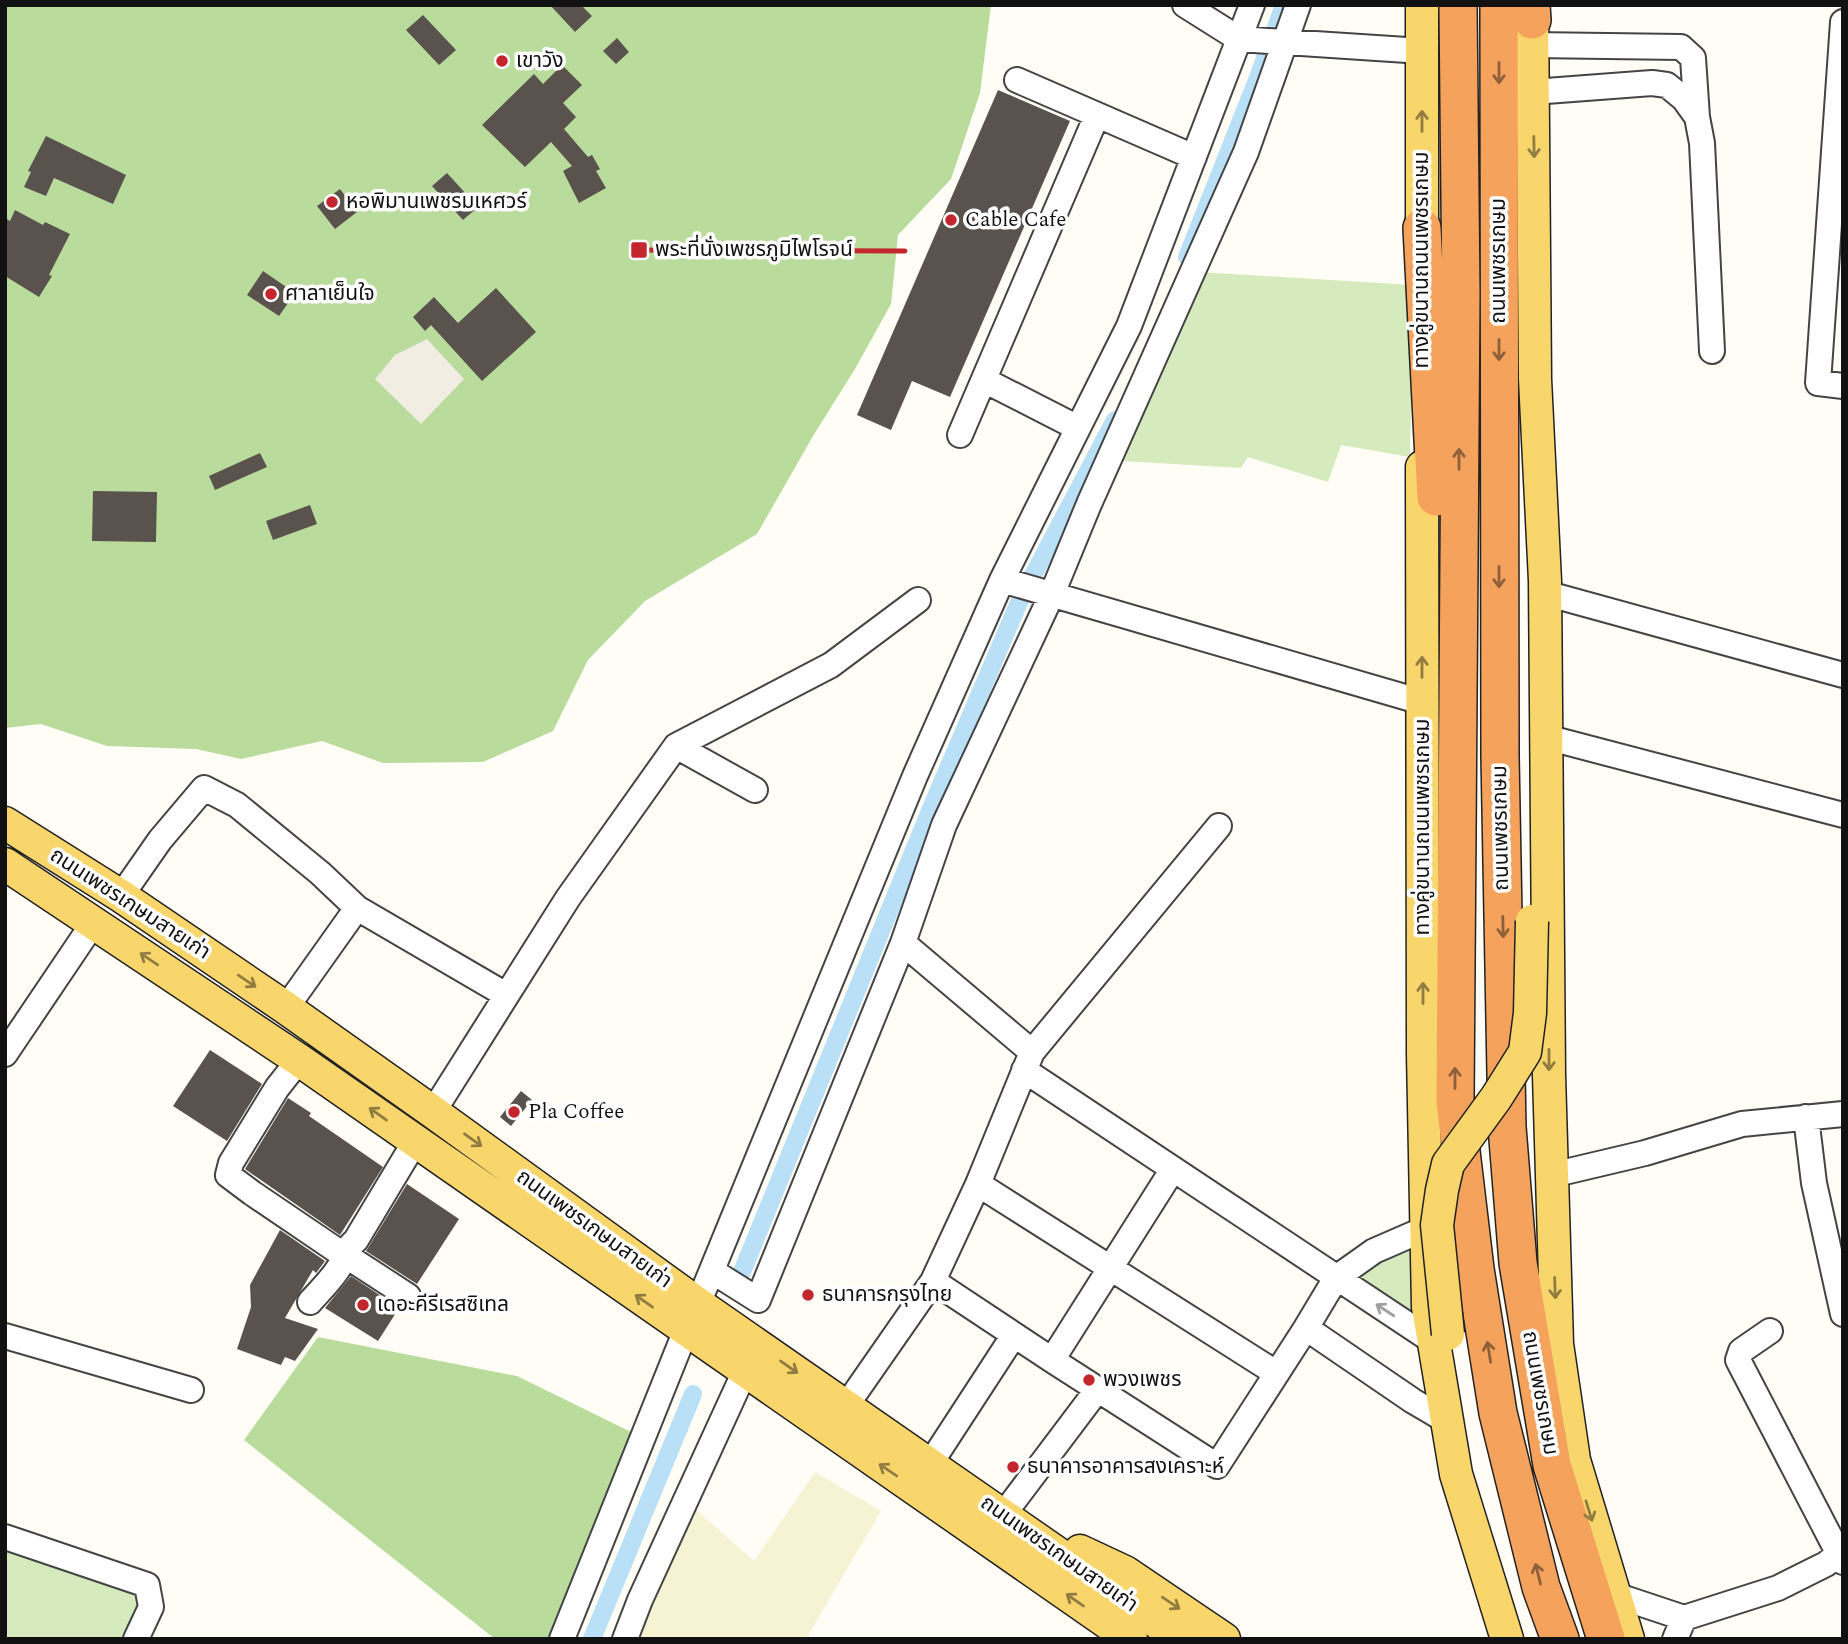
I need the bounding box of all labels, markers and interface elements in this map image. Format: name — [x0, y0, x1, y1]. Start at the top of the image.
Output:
place label: เขาวัง — [516, 45, 564, 77]
marker: เขาวัง — [494, 53, 510, 69]
one-way arrow — [1492, 62, 1506, 85]
one-way arrow — [1415, 110, 1429, 133]
one-way arrow — [1527, 135, 1541, 158]
street label: ทางคู่ขนานถนนเพชรเกษม — [1406, 152, 1438, 368]
place label: หอพิมานเพชรมเหศวร์ — [346, 186, 528, 218]
marker: หอพิมานเพชรมเหศวร์ — [324, 194, 340, 210]
street label: ถนนเพชรเกษม — [1483, 198, 1515, 324]
place label: Cable Cafe — [965, 204, 1066, 236]
marker: Cable Cafe — [943, 212, 959, 228]
place label: พระที่นั่งเพชรภูมิไพโรจน์ — [655, 234, 853, 266]
marker: พระที่นั่งเพชรภูมิไพโรจน์ — [629, 240, 649, 260]
place label: ศาลาเย็นใจ — [285, 278, 375, 310]
marker: ศาลาเย็นใจ — [263, 286, 279, 302]
one-way arrow — [1492, 338, 1506, 361]
one-way arrow — [1452, 447, 1466, 470]
one-way arrow — [1493, 566, 1506, 589]
one-way arrow — [1415, 656, 1429, 679]
street label: ทางคู่ขนานถนนเพชรเกษม — [1407, 719, 1439, 935]
street label: ถนนเพชรเกษม — [1484, 765, 1518, 891]
street label: ถนนเพชรเกษมสายเก่า — [43, 840, 217, 968]
one-way arrow — [1496, 916, 1510, 939]
one-way arrow — [140, 951, 159, 966]
one-way arrow — [236, 974, 256, 988]
one-way arrow — [1416, 981, 1430, 1004]
one-way arrow — [1542, 1048, 1556, 1071]
one-way arrow — [1448, 1067, 1462, 1090]
place label: Pla Coffee — [528, 1096, 624, 1128]
marker: Pla Coffee — [506, 1104, 522, 1120]
one-way arrow — [369, 1107, 388, 1121]
one-way arrow — [463, 1133, 482, 1148]
street label: ถนนเพชรเกษมสายเก่า — [509, 1161, 679, 1297]
one-way arrow — [1548, 1276, 1562, 1299]
place label: ธนาคารกรุงไทย — [822, 1279, 952, 1311]
marker: ธนาคารกรุงไทย — [800, 1287, 816, 1303]
place label: เดอะคีรีเรสซิเทล — [377, 1289, 509, 1321]
one-way arrow — [635, 1294, 654, 1308]
marker: เดอะคีรีเรสซิเทล — [355, 1297, 371, 1313]
one-way arrow — [1376, 1302, 1395, 1317]
street label: ถนนเพชรเกษม — [1513, 1328, 1567, 1458]
one-way arrow — [1482, 1341, 1495, 1364]
one-way arrow — [779, 1360, 798, 1374]
place label: พวงเพชร — [1103, 1364, 1181, 1396]
marker: พวงเพชร — [1081, 1372, 1097, 1388]
place label: ธนาคารอาคารสงเคราะห์ — [1027, 1451, 1225, 1483]
marker: ธนาคารอาคารสงเคราะห์ — [1005, 1459, 1021, 1475]
one-way arrow — [879, 1463, 899, 1477]
street label: ถนนเพชรเกษมสายเก่า — [974, 1488, 1144, 1620]
one-way arrow — [1584, 1500, 1597, 1522]
one-way arrow — [1531, 1563, 1544, 1586]
one-way arrow — [1066, 1592, 1085, 1607]
one-way arrow — [1161, 1596, 1181, 1610]

